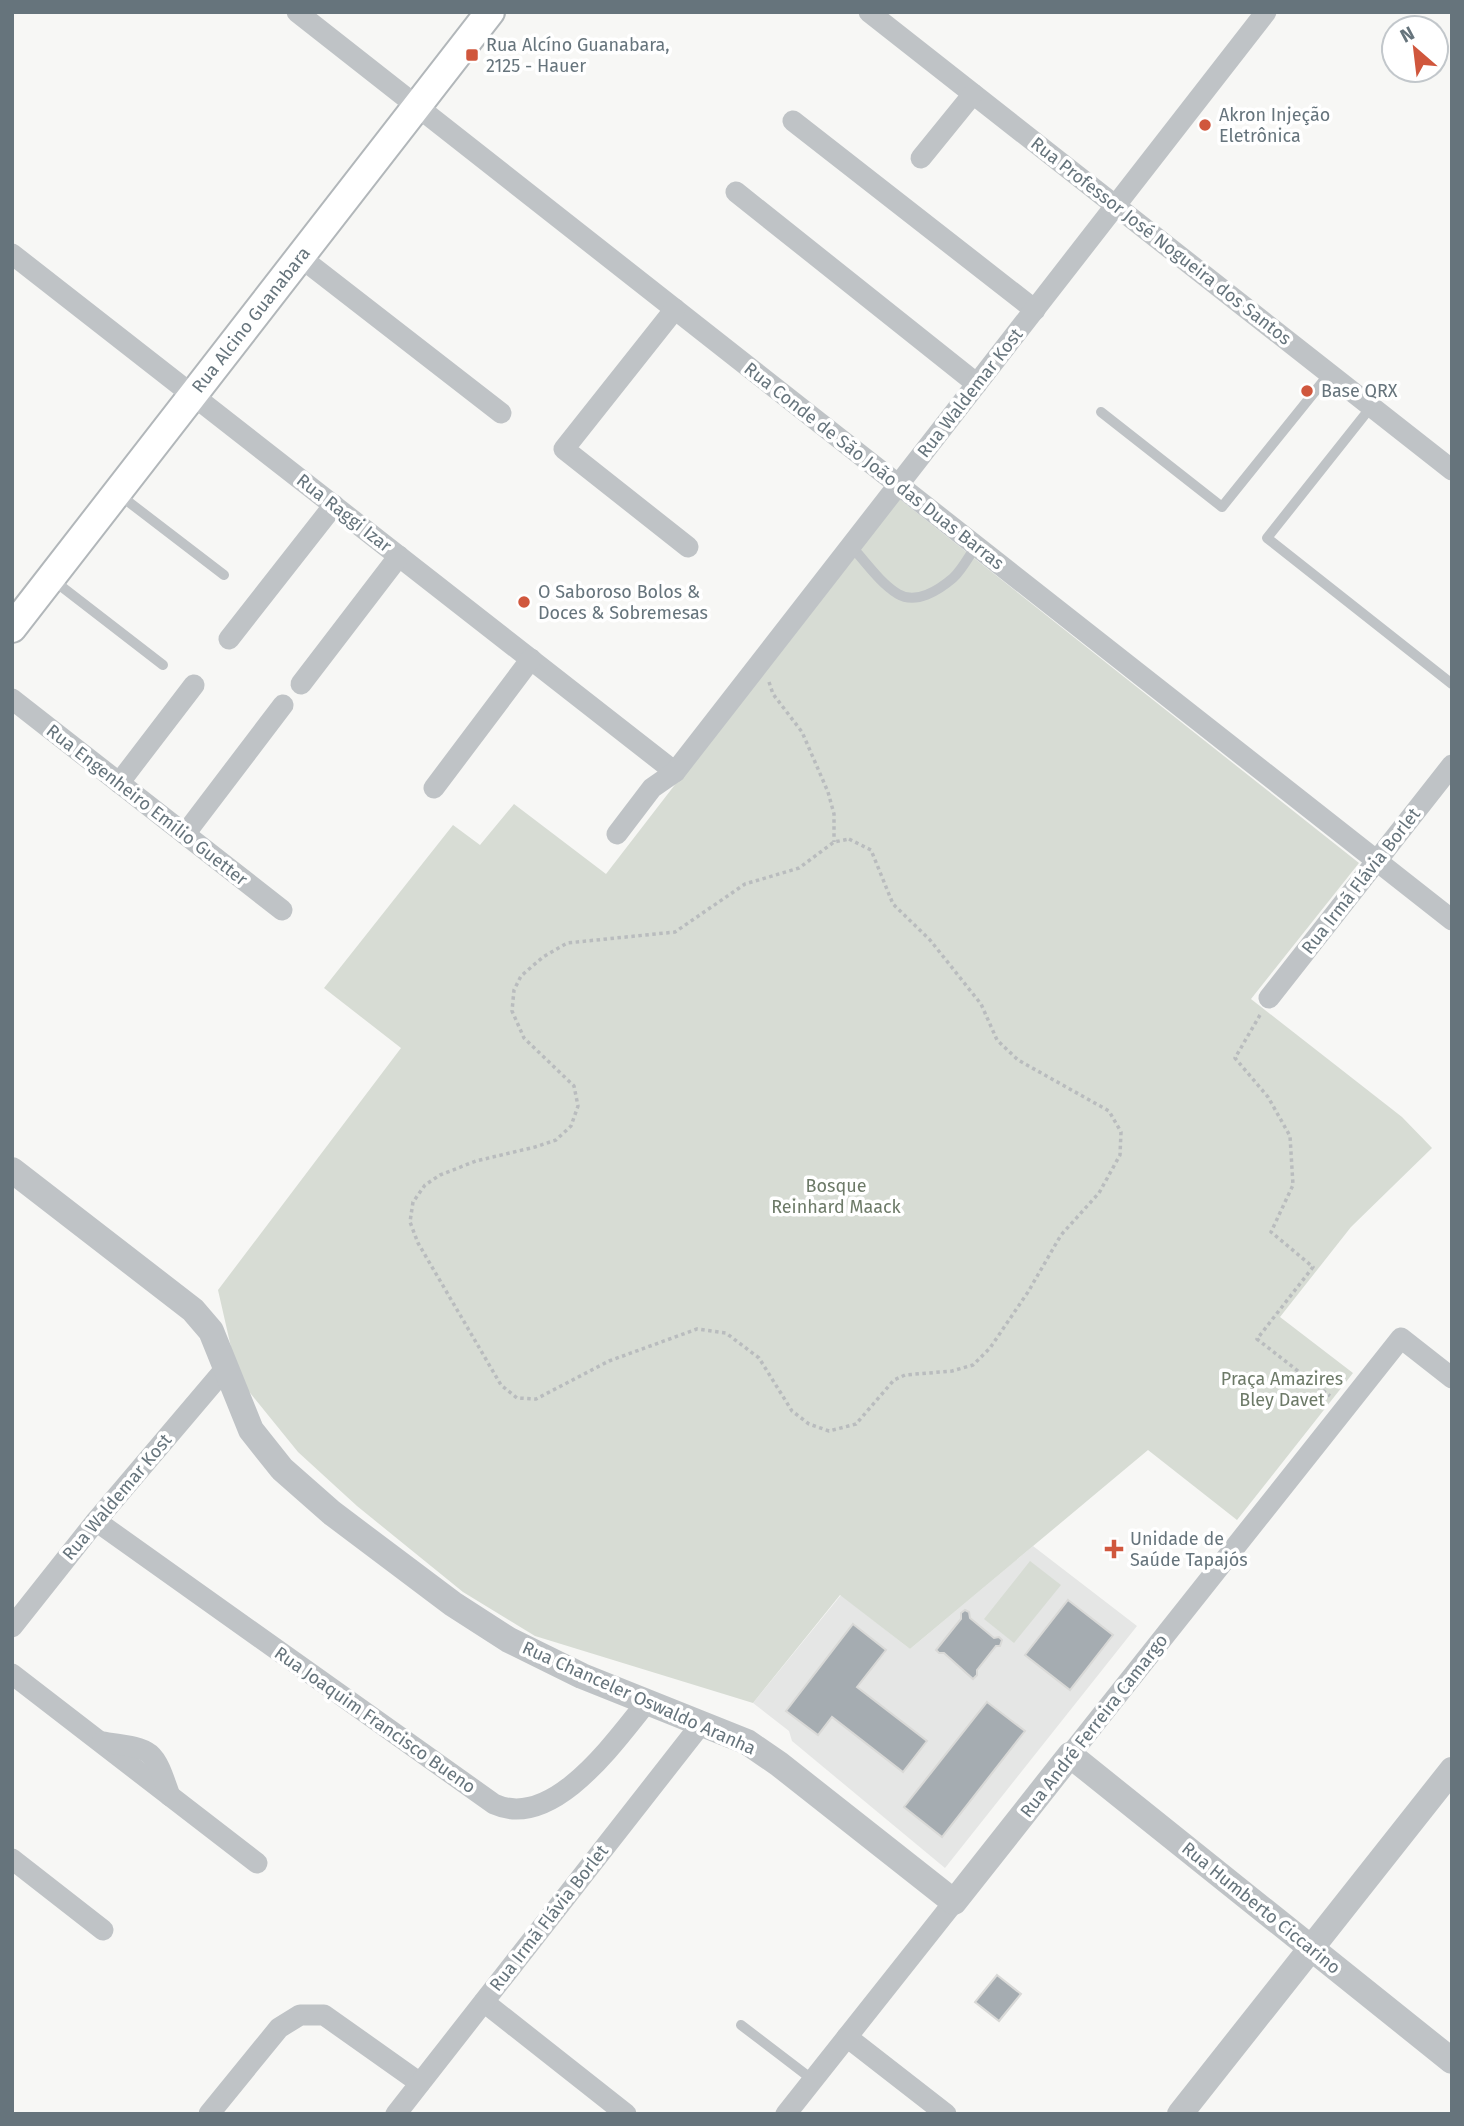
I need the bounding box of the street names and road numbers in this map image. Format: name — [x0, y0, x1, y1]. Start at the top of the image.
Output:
street label: Rua Professor José Nogueira dos Santos — [1026, 132, 1296, 350]
street label: Rua Alcino Guanabara — [187, 243, 315, 397]
street label: Rua Waldemar Kost — [913, 323, 1028, 462]
street label: Rua Conde de São João das Duas Barras — [740, 358, 1008, 574]
street label: Rua Raggi Izar — [292, 469, 396, 557]
street label: Rua Engenheiro Emílio Guetter — [42, 720, 252, 890]
street label: Rua Irmã Flávia Borlet — [1297, 803, 1425, 959]
street label: Rua Waldemar Kost — [58, 1429, 177, 1565]
street label: Rua André Ferreira Camargo — [1015, 1630, 1173, 1822]
street label: Rua Chanceler Oswaldo Aranha — [519, 1636, 759, 1760]
street label: Rua Joaquim Francisco Bueno — [270, 1642, 480, 1798]
street label: Rua Humberto Ciccarino — [1177, 1837, 1345, 1979]
street label: Rua Irmã Flávia Borlet — [485, 1840, 613, 1996]

